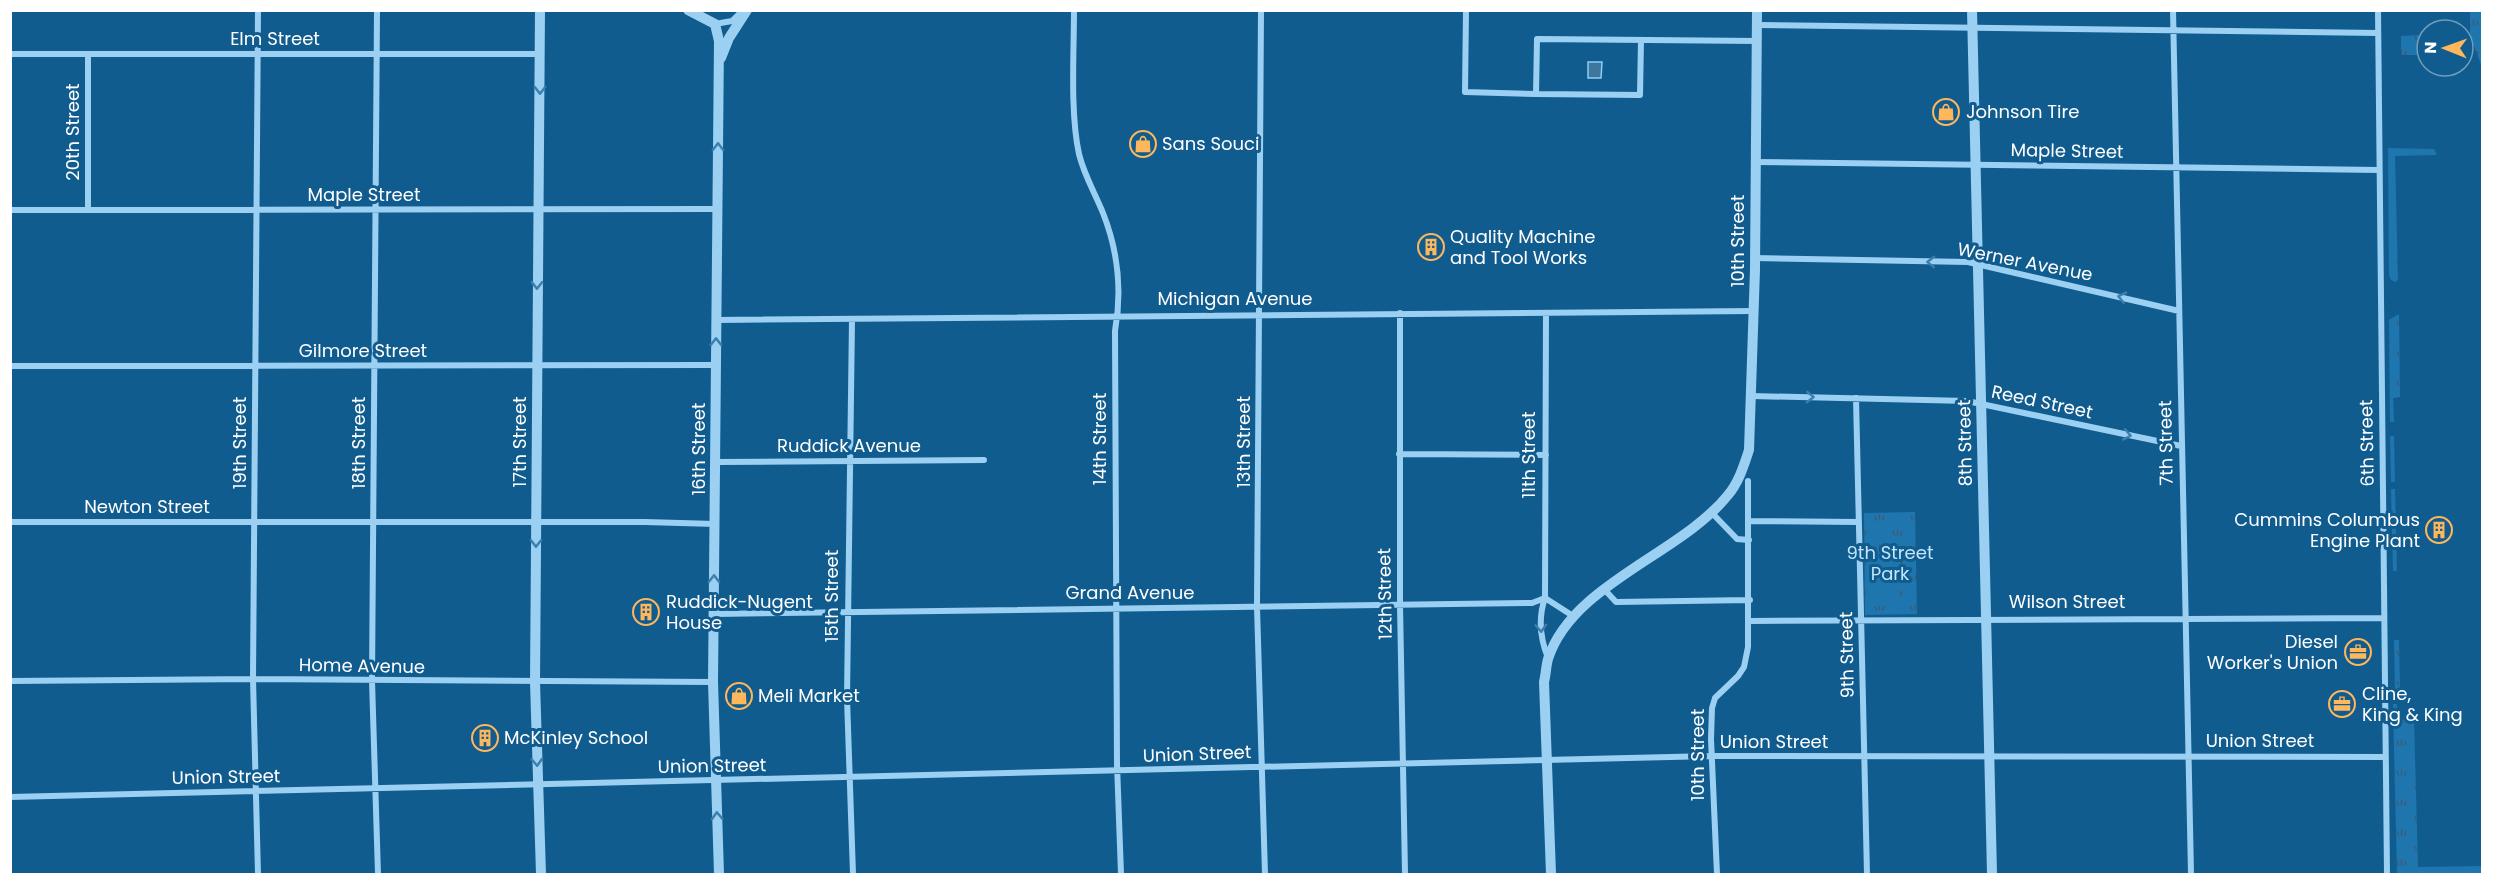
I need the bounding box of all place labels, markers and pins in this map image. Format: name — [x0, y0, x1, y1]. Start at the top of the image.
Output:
shop icon: Johnson Tire — [1931, 97, 1961, 127]
place label: Johnson Tire — [1966, 99, 2079, 124]
shop icon: Sans Souci — [1128, 129, 1158, 159]
place label: Sans Souci — [1162, 131, 1259, 156]
place label: Quality Machine and Tool Works — [1450, 224, 1595, 270]
building icon: Quality Machine and Tool Works — [1416, 232, 1446, 262]
place label: Cummins Columbus Engine Plant — [2234, 507, 2420, 553]
building icon: Cummins Columbus Engine Plant — [2424, 515, 2454, 545]
place label: Ruddick-Nugent House — [666, 589, 813, 635]
building icon: Ruddick-Nugent House — [631, 597, 661, 627]
place label: Diesel Worker's Union — [2207, 629, 2338, 675]
office icon: Diesel Worker's Union — [2343, 637, 2373, 667]
shop icon: Meli Market — [724, 681, 754, 711]
place label: Cline, King & King — [2362, 681, 2463, 727]
place label: Meli Market — [758, 683, 860, 708]
office icon: Cline, King & King — [2327, 689, 2357, 719]
building icon: McKinley School — [470, 723, 500, 753]
place label: McKinley School — [504, 725, 648, 750]

